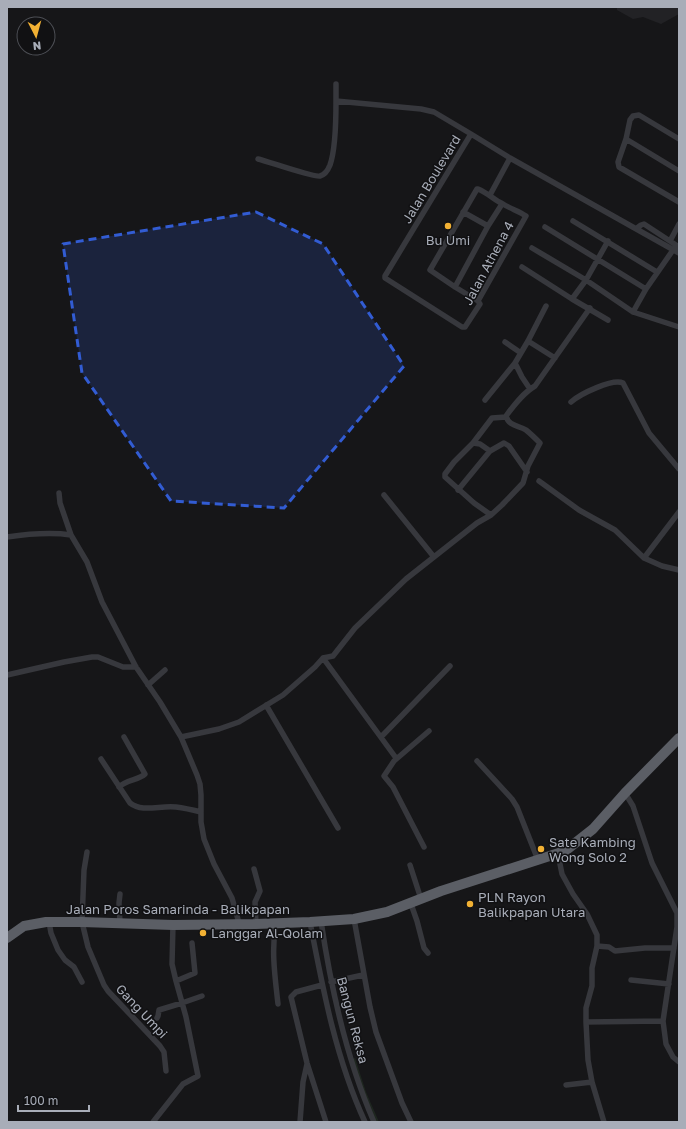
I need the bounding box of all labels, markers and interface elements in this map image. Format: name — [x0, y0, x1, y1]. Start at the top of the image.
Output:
north arrow — [16, 16, 56, 56]
text: N — [32, 40, 42, 53]
street label: Jalan Boulevard — [398, 132, 464, 226]
street label: Jalan Athena 4 — [459, 218, 517, 308]
marker: Bu Umi — [443, 221, 453, 231]
place label: Bu Umi — [426, 232, 470, 248]
place label: Sate Kambing Wong Solo 2 — [549, 834, 636, 865]
marker: Sate Kambing Wong Solo 2 — [536, 844, 546, 854]
place label: PLN Rayon Balikpapan Utara — [478, 889, 585, 920]
marker: PLN Rayon Balikpapan Utara — [465, 899, 475, 909]
street label: Jalan Poros Samarinda - Balikpapan — [66, 901, 290, 917]
place label: Langgar Al-Qolam — [211, 925, 323, 941]
marker: Langgar Al-Qolam — [198, 928, 208, 938]
street label: Bangun Reksa — [334, 975, 372, 1065]
street label: Gang Umpi — [113, 981, 171, 1041]
scale bar — [18, 1087, 89, 1113]
text: 100 m — [24, 1093, 58, 1108]

